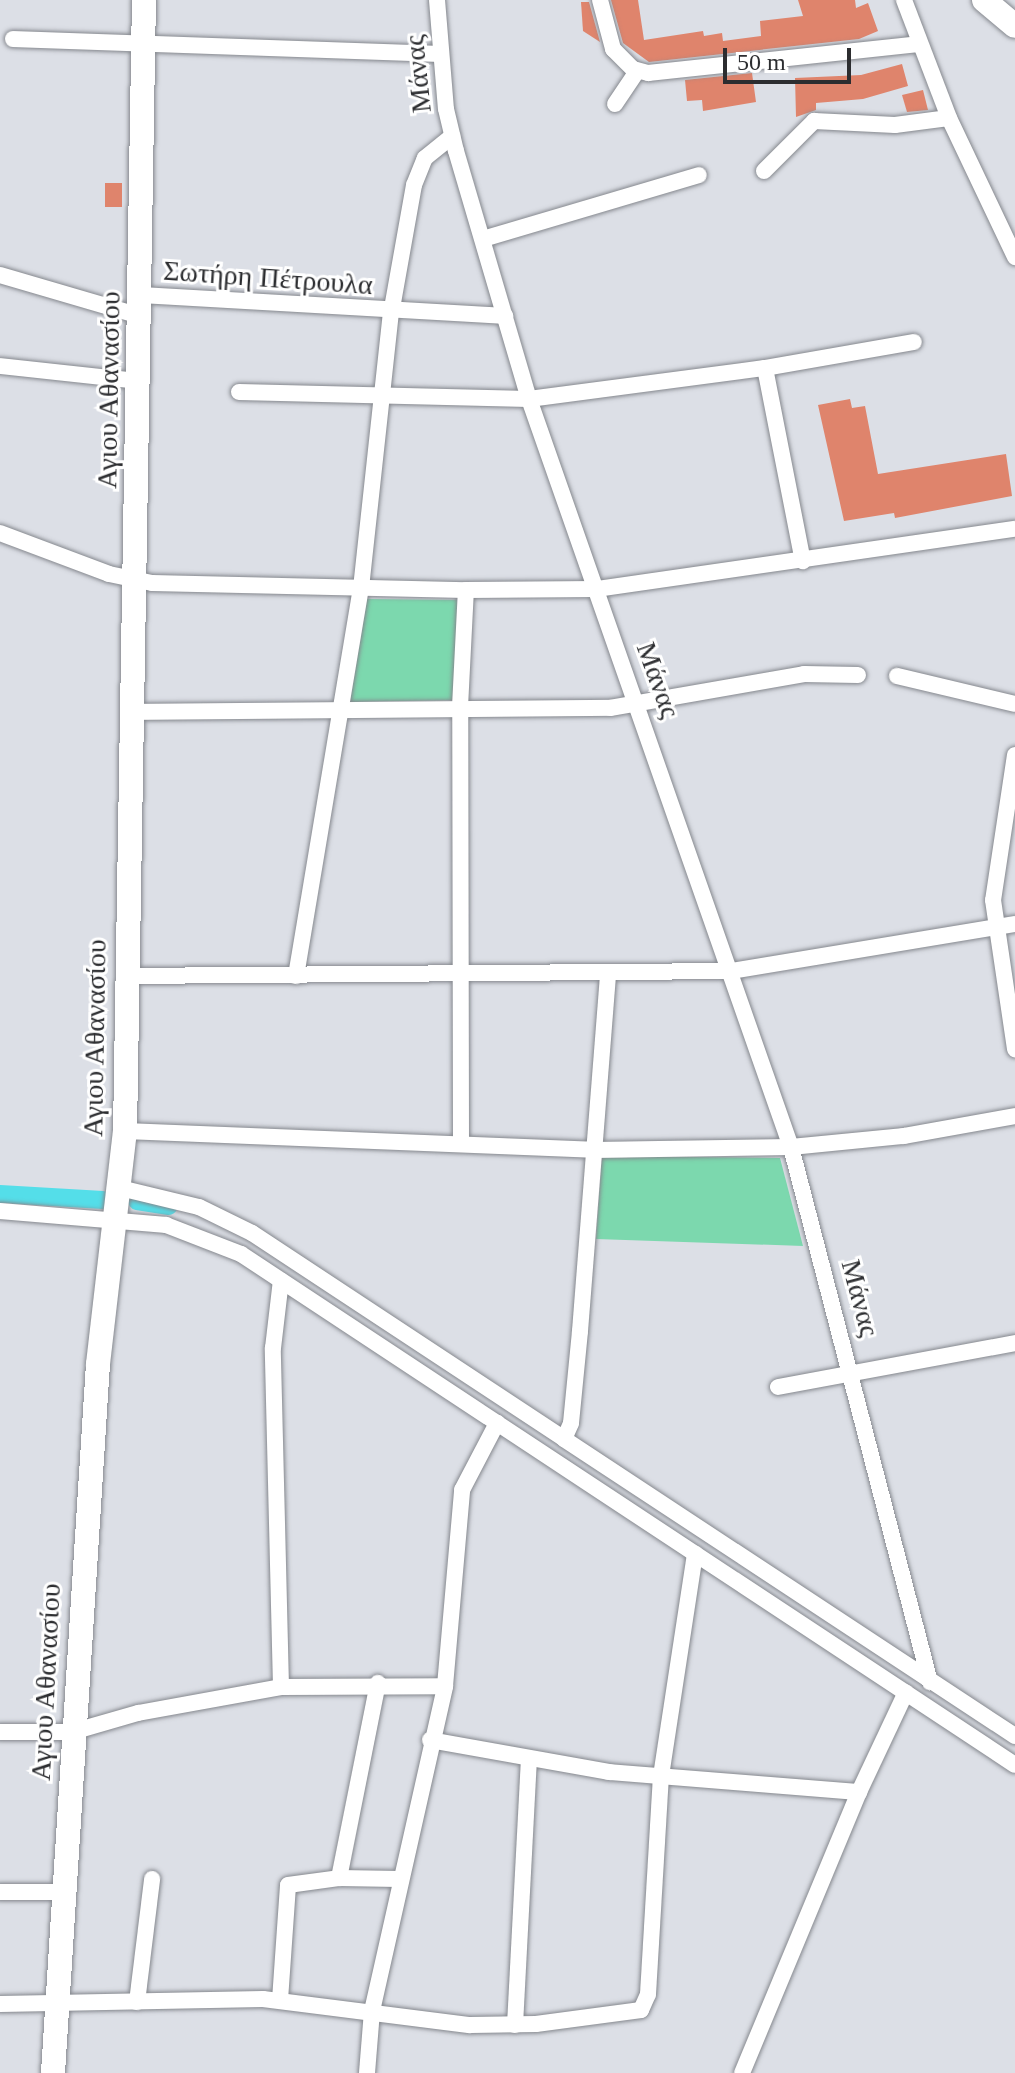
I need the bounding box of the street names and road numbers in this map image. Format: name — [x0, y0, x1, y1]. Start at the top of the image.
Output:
street label: Μάνας — [397, 33, 439, 115]
street label: Σωτήρη Πέτρουλα — [162, 254, 374, 302]
street label: Αγιου Αθανασίου — [90, 290, 128, 490]
street label: Μάνας — [629, 638, 687, 722]
street label: Αγιου Αθανασίου — [76, 938, 114, 1138]
street label: Μάνας — [834, 1256, 886, 1340]
street label: Αγιου Αθανασίου — [24, 1582, 68, 1782]

